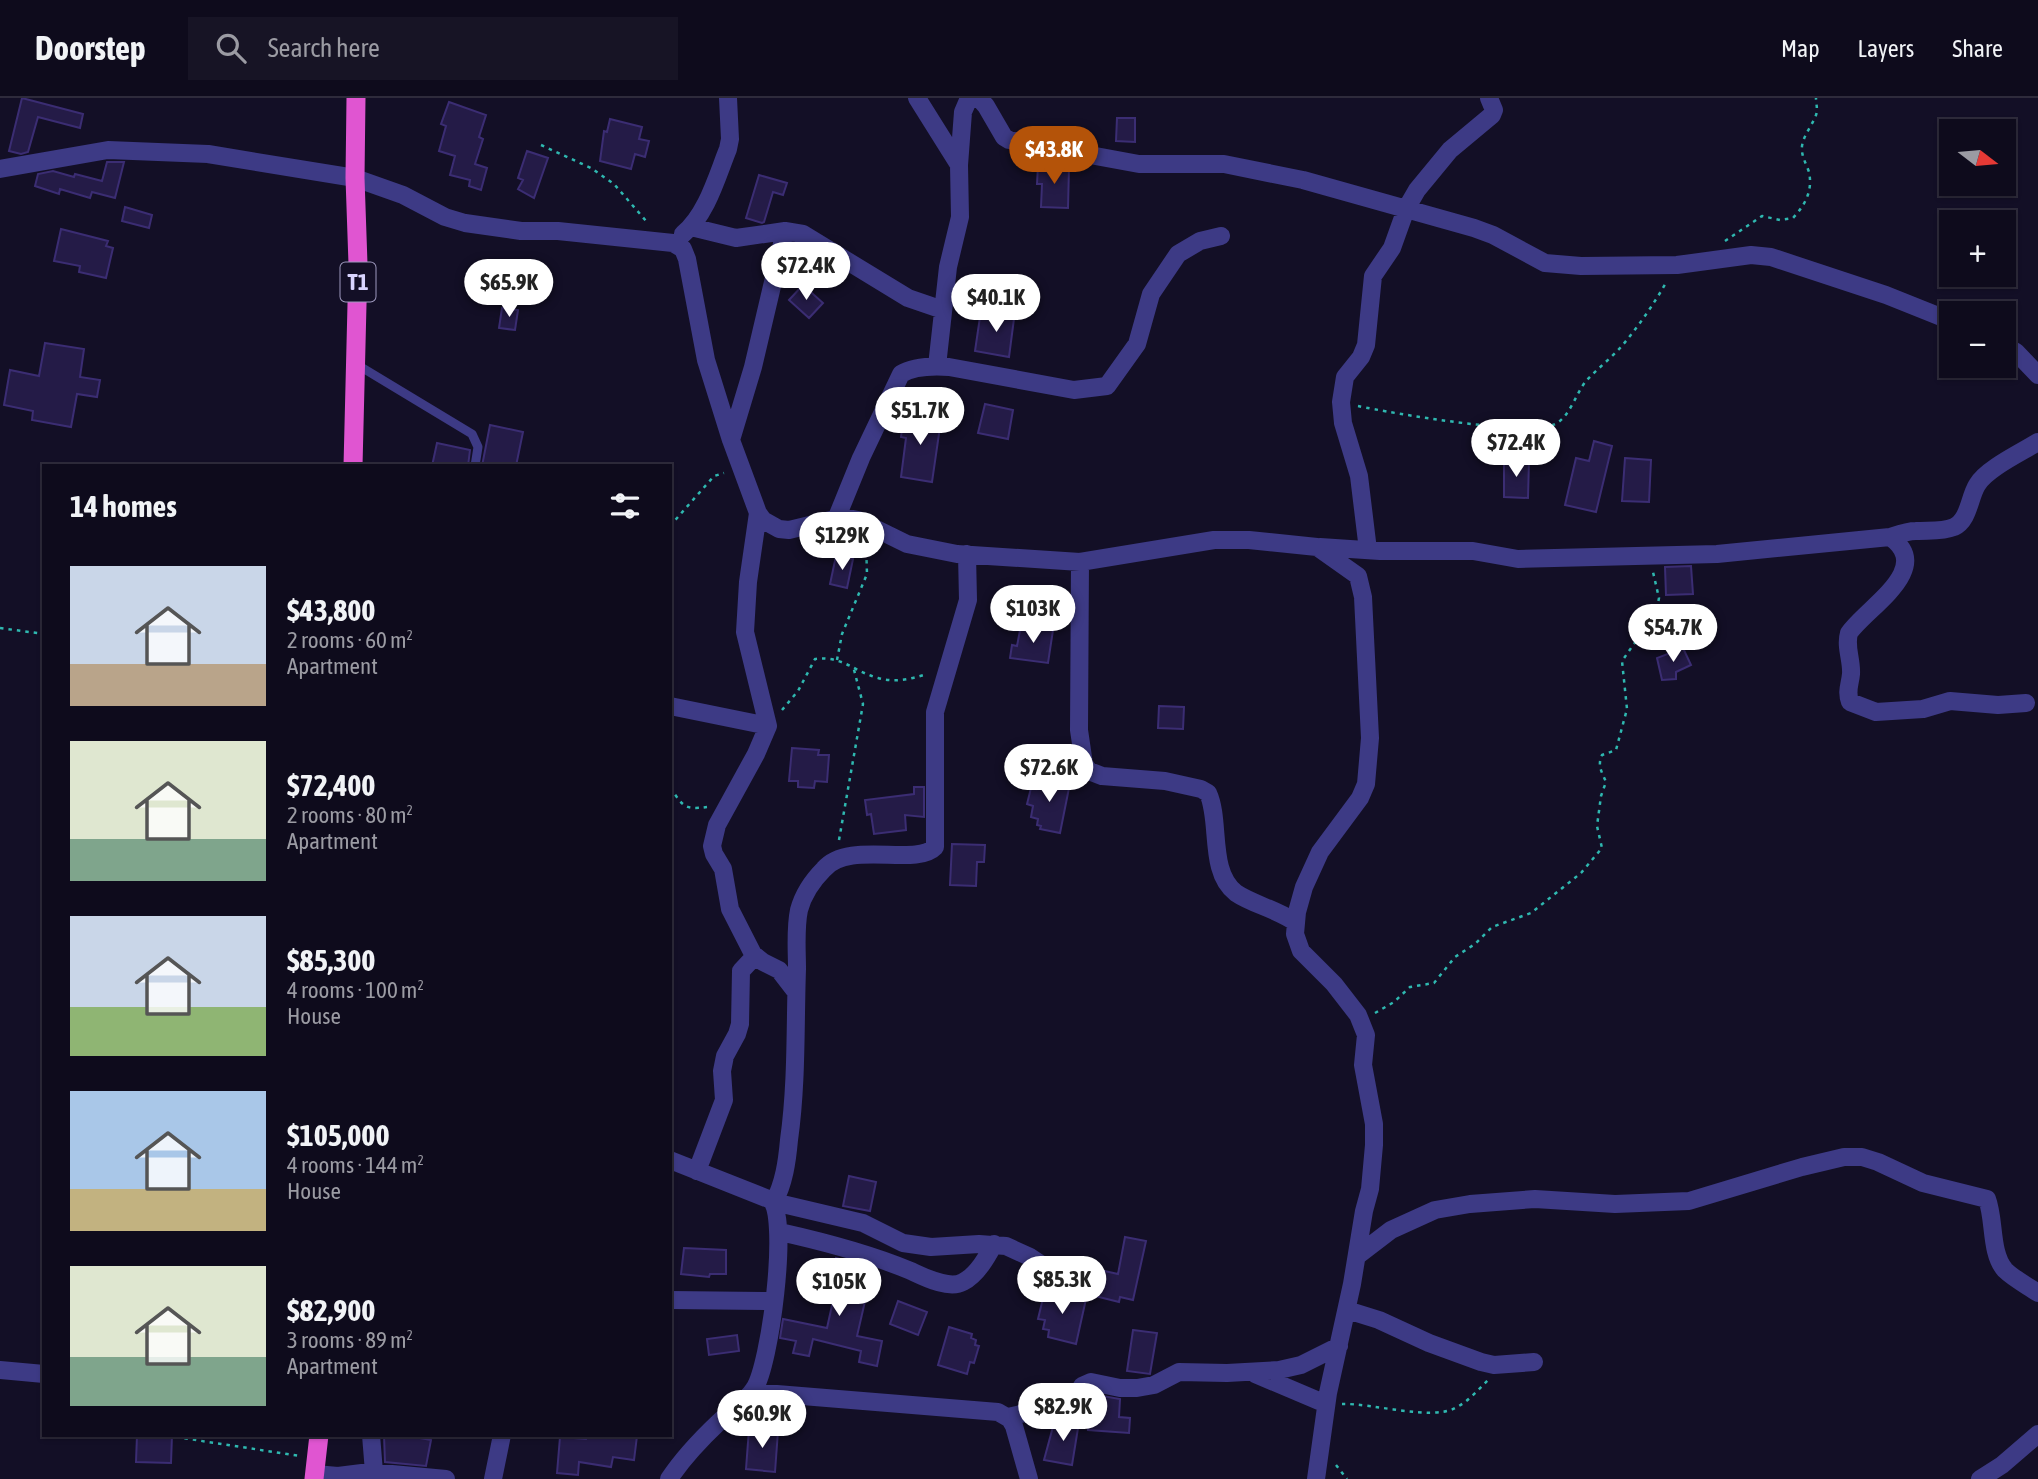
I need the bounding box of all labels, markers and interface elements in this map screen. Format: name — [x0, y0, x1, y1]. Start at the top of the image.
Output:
search box — [188, 17, 678, 80]
text: Doorstep — [35, 29, 146, 67]
icon: search — [212, 29, 250, 67]
text: Search here — [268, 33, 380, 63]
text: Map — [1781, 35, 1820, 62]
text: Layers — [1858, 35, 1914, 62]
text: Share — [1952, 35, 2003, 62]
north arrow — [1939, 119, 2016, 196]
map controls — [1939, 119, 2016, 378]
pin: $43.8K — [997, 126, 1111, 186]
text: $43.8K — [1025, 136, 1083, 162]
button: + — [1939, 210, 2016, 287]
pin: $72.4K — [749, 242, 863, 302]
text: $72.4K — [777, 252, 835, 278]
pin: $65.9K — [452, 260, 566, 319]
road number: T1 — [340, 262, 376, 302]
text: $65.9K — [480, 269, 538, 295]
pin: $40.1K — [939, 274, 1053, 334]
text: $40.1K — [967, 284, 1025, 310]
button: − — [1939, 301, 2016, 378]
pin: $51.7K — [863, 388, 977, 447]
text: $51.7K — [891, 397, 949, 423]
pin: $72.4K — [1459, 420, 1573, 479]
text: $72.4K — [1487, 429, 1545, 455]
icon: filters — [606, 487, 644, 525]
text: 14 homes — [70, 489, 177, 523]
pin: $129K — [793, 512, 891, 572]
text: $129K — [815, 522, 869, 548]
pin: $103K — [984, 586, 1082, 645]
text: $43,800 — [287, 593, 375, 627]
icon: home — [126, 594, 210, 678]
text: $103K — [1006, 595, 1060, 621]
pin: $54.7K — [1616, 604, 1730, 664]
text: $54.7K — [1644, 614, 1702, 640]
text: 2 rooms · 60 m² — [287, 627, 413, 653]
text: Apartment — [287, 653, 378, 679]
pin: $72.6K — [992, 744, 1106, 804]
text: $72.6K — [1020, 754, 1078, 780]
text: $72,400 — [287, 768, 375, 802]
icon: home — [126, 769, 210, 853]
text: 2 rooms · 80 m² — [287, 802, 413, 828]
text: Apartment — [287, 828, 378, 854]
text: $85,300 — [287, 943, 375, 977]
icon: home — [126, 944, 210, 1028]
text: 4 rooms · 100 m² — [287, 977, 424, 1003]
text: House — [287, 1003, 341, 1029]
text: $105,000 — [287, 1118, 390, 1152]
icon: home — [126, 1119, 210, 1203]
text: 4 rooms · 144 m² — [287, 1152, 424, 1178]
text: House — [287, 1178, 341, 1204]
pin: $85.3K — [1005, 1256, 1119, 1316]
pin: $105K — [790, 1258, 888, 1318]
text: $85.3K — [1033, 1266, 1091, 1292]
text: $105K — [812, 1268, 866, 1294]
text: $82,900 — [287, 1293, 375, 1327]
icon: home — [126, 1294, 210, 1378]
text: 3 rooms · 89 m² — [287, 1327, 413, 1353]
text: Apartment — [287, 1353, 378, 1379]
pin: $82.9K — [1006, 1384, 1120, 1443]
pin: $60.9K — [705, 1390, 819, 1450]
text: $82.9K — [1034, 1393, 1092, 1419]
text: $60.9K — [733, 1400, 791, 1426]

